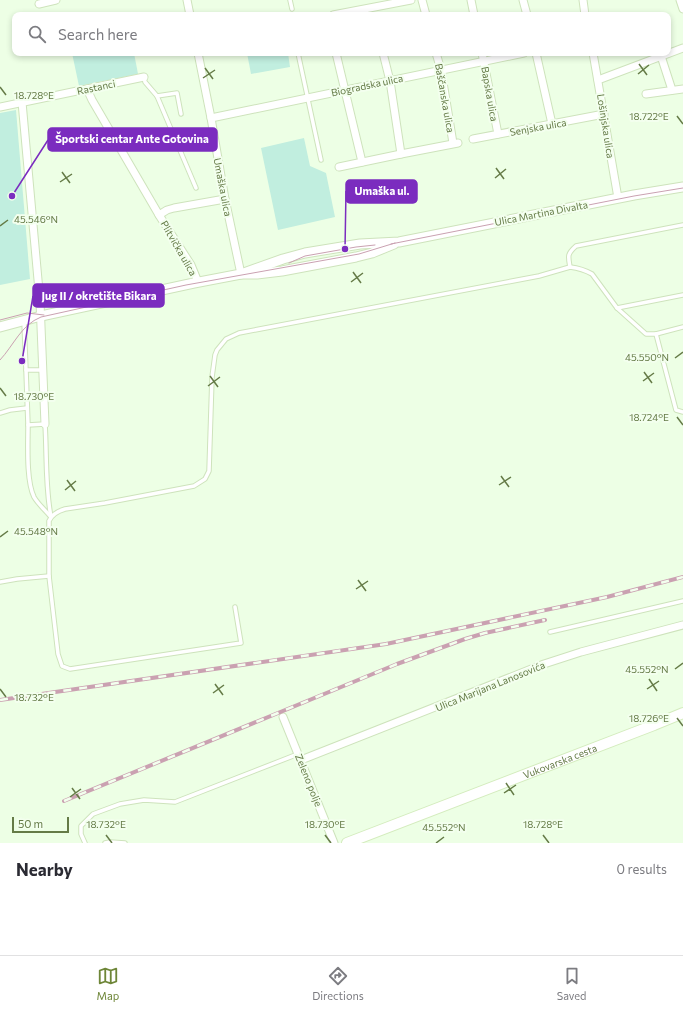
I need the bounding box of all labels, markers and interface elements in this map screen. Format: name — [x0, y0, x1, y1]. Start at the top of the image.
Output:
search box — [12, 12, 671, 56]
icon: search — [26, 23, 48, 45]
text: Search here — [58, 25, 137, 43]
street label: Baščanska ulica — [433, 62, 457, 134]
street label: Bapska ulica — [479, 66, 501, 122]
street label: Biogradska ulica — [330, 72, 404, 98]
street label: Rastanci — [76, 77, 116, 97]
text: 18.728°E — [14, 89, 54, 101]
street label: Lošinjska ulica — [595, 93, 617, 159]
text: 18.722°E — [629, 110, 669, 122]
street label: Senjska ulica — [509, 116, 567, 138]
callout: Športski centar Ante Gotovina — [48, 128, 217, 151]
text: Športski centar Ante Gotovina — [55, 131, 209, 145]
street label: Umaška ulica — [211, 157, 235, 217]
callout: Umaška ul. — [346, 180, 417, 203]
text: Umaška ul. — [355, 184, 410, 197]
street label: Ulica Martina Divalta — [493, 198, 589, 228]
text: 45.546°N — [14, 213, 58, 225]
street label: Plitvička ulica — [158, 218, 200, 278]
callout: Jug II / okretište Bikara — [33, 284, 164, 307]
text: Jug II / okretište Bikara — [41, 289, 157, 303]
text: 45.550°N — [625, 351, 669, 363]
text: 18.730°E — [14, 390, 54, 402]
text: 18.724°E — [629, 411, 669, 423]
text: 45.548°N — [14, 525, 58, 537]
street label: Ulica Marijana Lanosovića — [433, 658, 547, 714]
text: 45.552°N — [625, 663, 669, 675]
text: 18.732°E — [14, 691, 54, 703]
text: 18.726°E — [629, 712, 669, 724]
street label: Vukovarska cesta — [521, 742, 599, 781]
street label: Zeleno polje — [293, 752, 325, 808]
scale bar — [12, 815, 69, 834]
text: 50 m — [18, 817, 43, 830]
text: 18.732°E — [86, 818, 126, 830]
text: 18.730°E — [305, 818, 345, 830]
text: 18.728°E — [523, 818, 563, 830]
text: 45.552°N — [422, 821, 466, 833]
text: Nearby — [16, 859, 73, 880]
text: 0 results — [616, 861, 667, 877]
tab: Map — [97, 965, 119, 1002]
tab: Directions — [312, 965, 364, 1002]
tab: Saved — [557, 965, 586, 1002]

